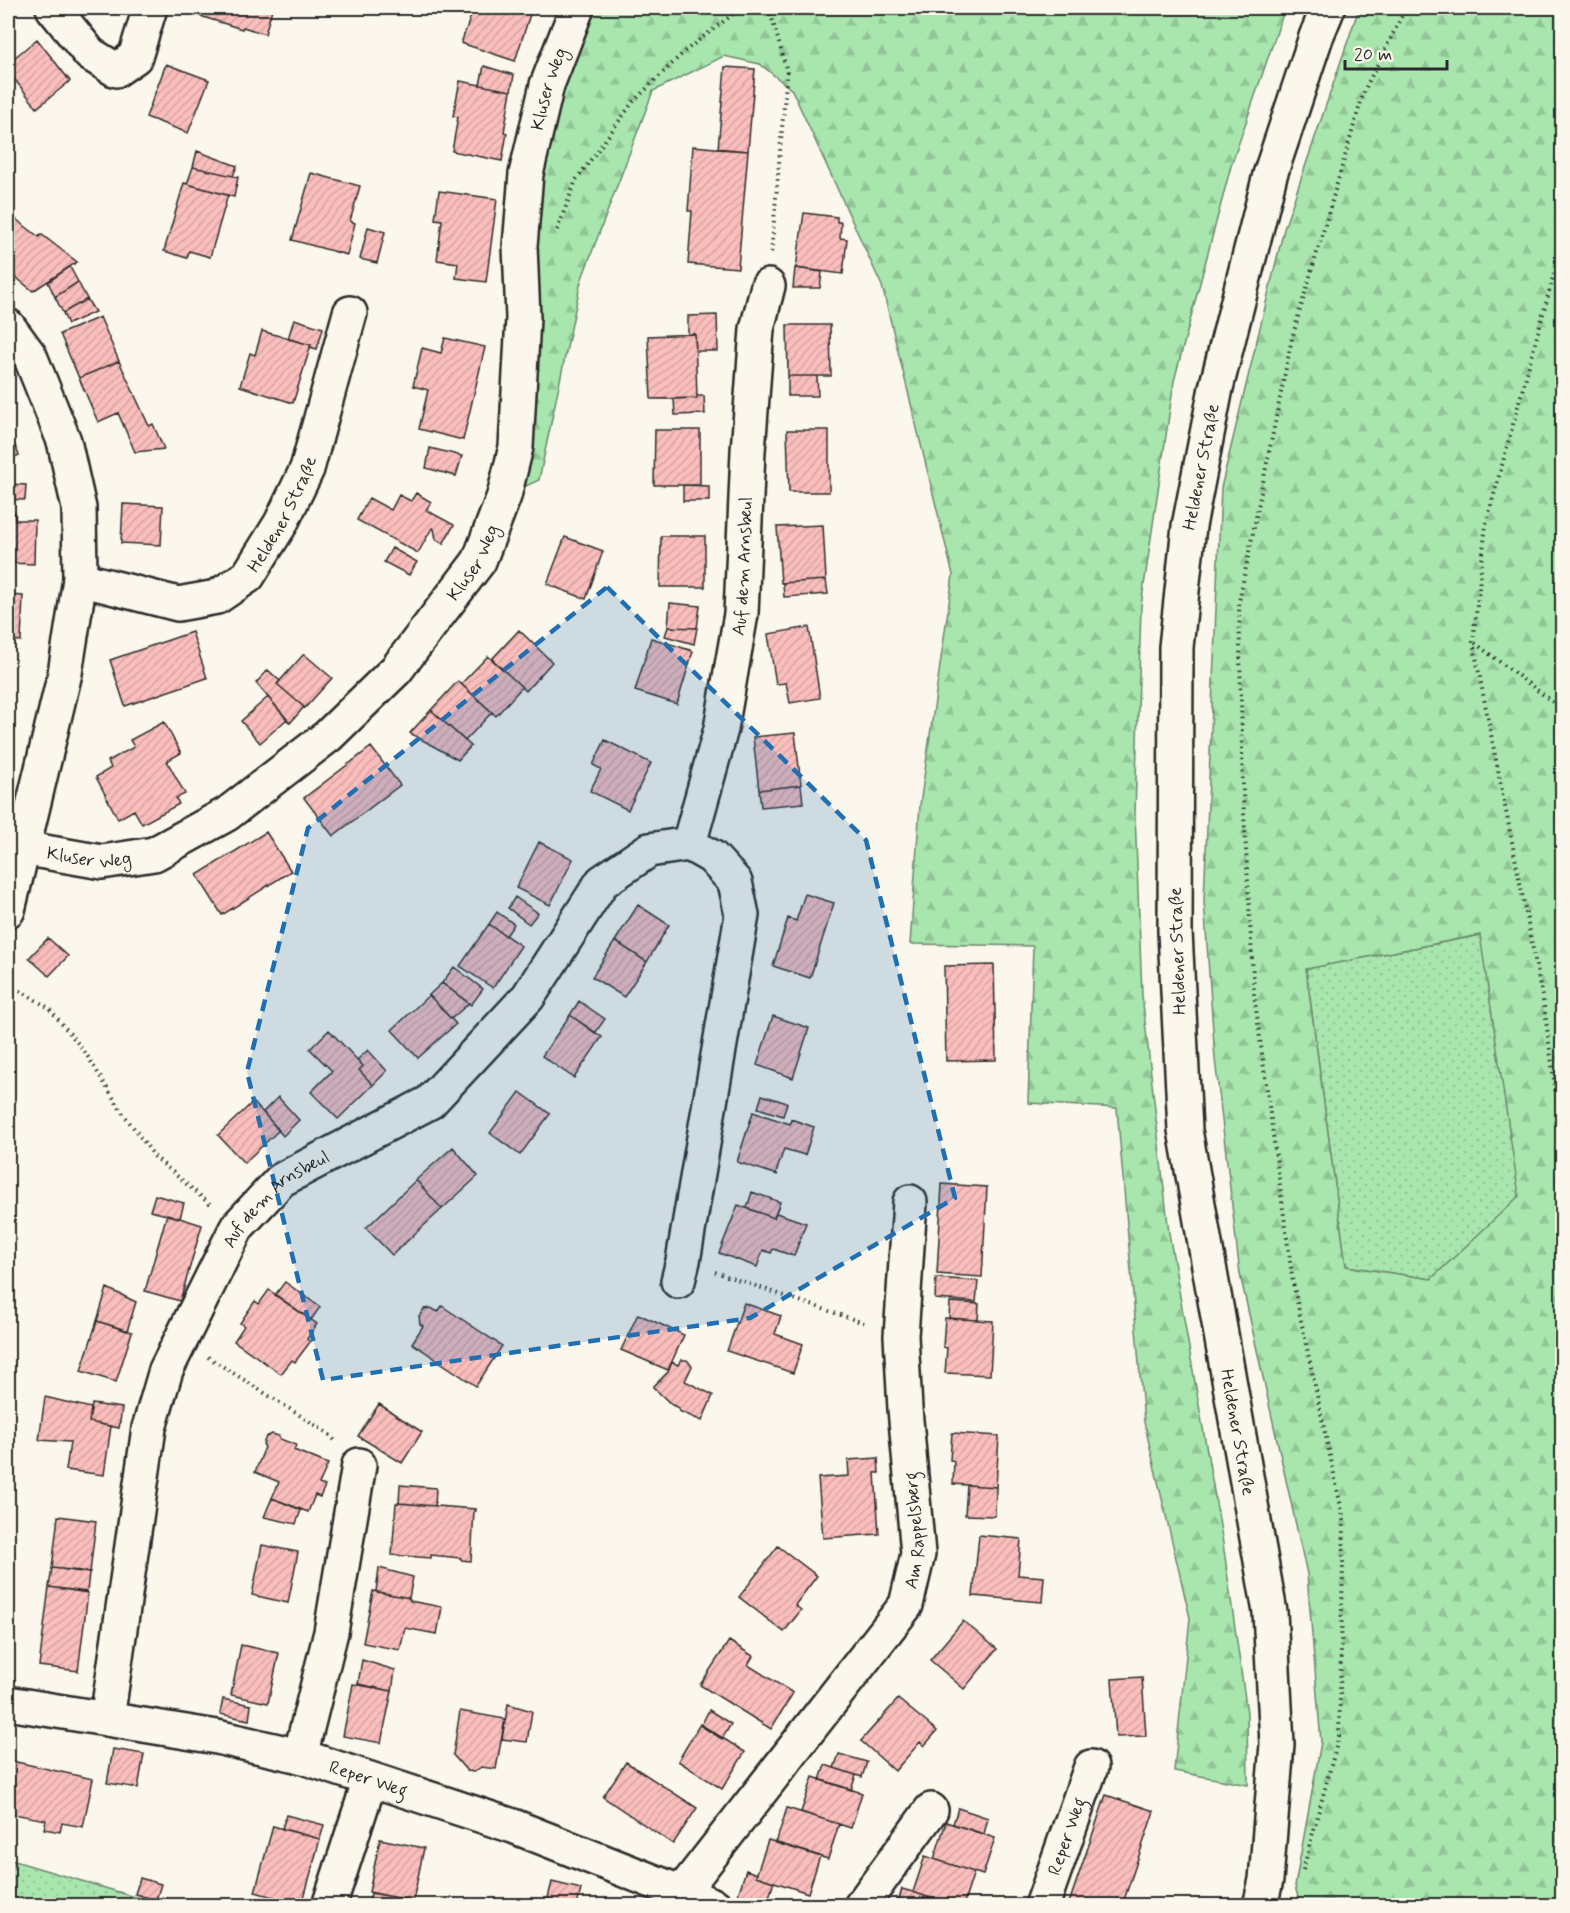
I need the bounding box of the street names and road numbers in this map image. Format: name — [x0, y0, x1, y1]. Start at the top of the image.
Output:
street label: Kluser Weg — [526, 45, 574, 133]
street label: Heldener Straße — [1177, 402, 1226, 532]
street label: Heldener Straße — [242, 454, 323, 577]
street label: Auf dem Arnsbeul — [726, 496, 759, 638]
street label: Kluser Weg — [442, 521, 506, 606]
street label: Kluser Weg — [45, 842, 133, 875]
street label: Heldener Straße — [1164, 886, 1192, 1015]
street label: Auf dem Arnsbeul — [218, 1146, 334, 1252]
street label: Heldener Straße — [1214, 1367, 1260, 1497]
street label: Am Rappelsberg — [899, 1471, 931, 1591]
street label: Reper Weg — [326, 1755, 411, 1805]
street label: Reper Weg — [1043, 1794, 1094, 1879]

